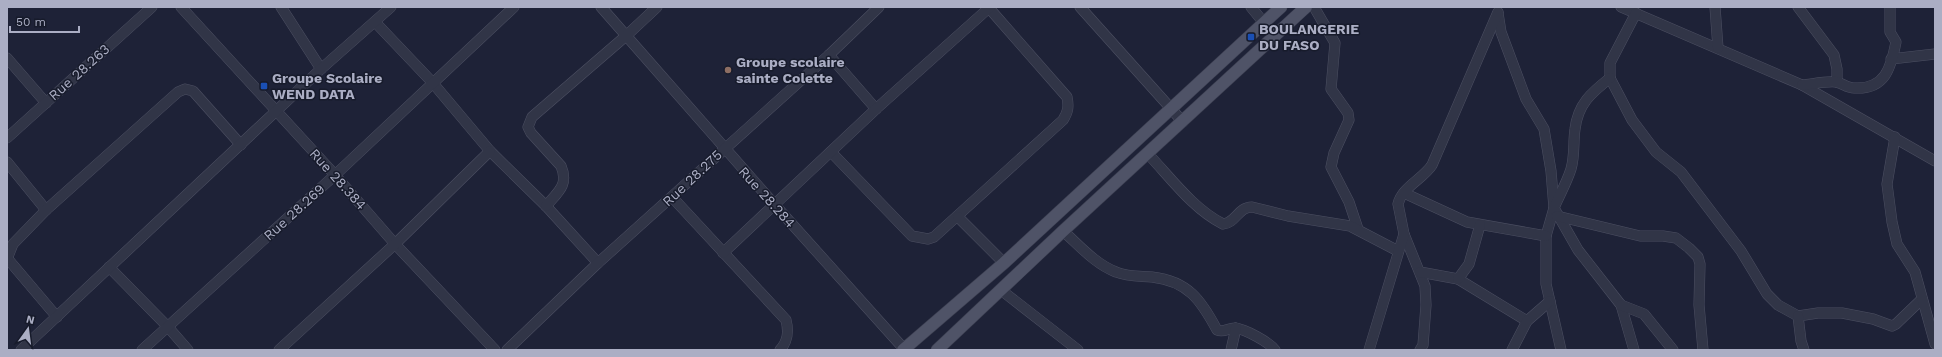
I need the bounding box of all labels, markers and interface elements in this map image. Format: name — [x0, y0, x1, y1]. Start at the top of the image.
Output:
scale bar — [10, 8, 79, 34]
text: 50 m — [16, 15, 46, 29]
place label: BOULANGERIE DU FASO — [1259, 21, 1359, 53]
marker: BOULANGERIE DU FASO — [1246, 32, 1256, 42]
street label: Rue 28.263 — [45, 41, 113, 103]
place label: Groupe scolaire sainte Colette — [736, 54, 845, 86]
marker: Groupe scolaire sainte Colette — [723, 65, 733, 75]
place label: Groupe Scolaire WEND DATA — [272, 70, 382, 102]
marker: Groupe Scolaire WEND DATA — [259, 81, 269, 91]
street label: Rue 28.384 — [306, 145, 370, 213]
street label: Rue 28.275 — [659, 147, 725, 209]
street label: Rue 28.284 — [735, 163, 799, 231]
street label: Rue 28.269 — [260, 180, 328, 244]
north arrow — [8, 309, 48, 349]
text: N — [25, 312, 36, 327]

